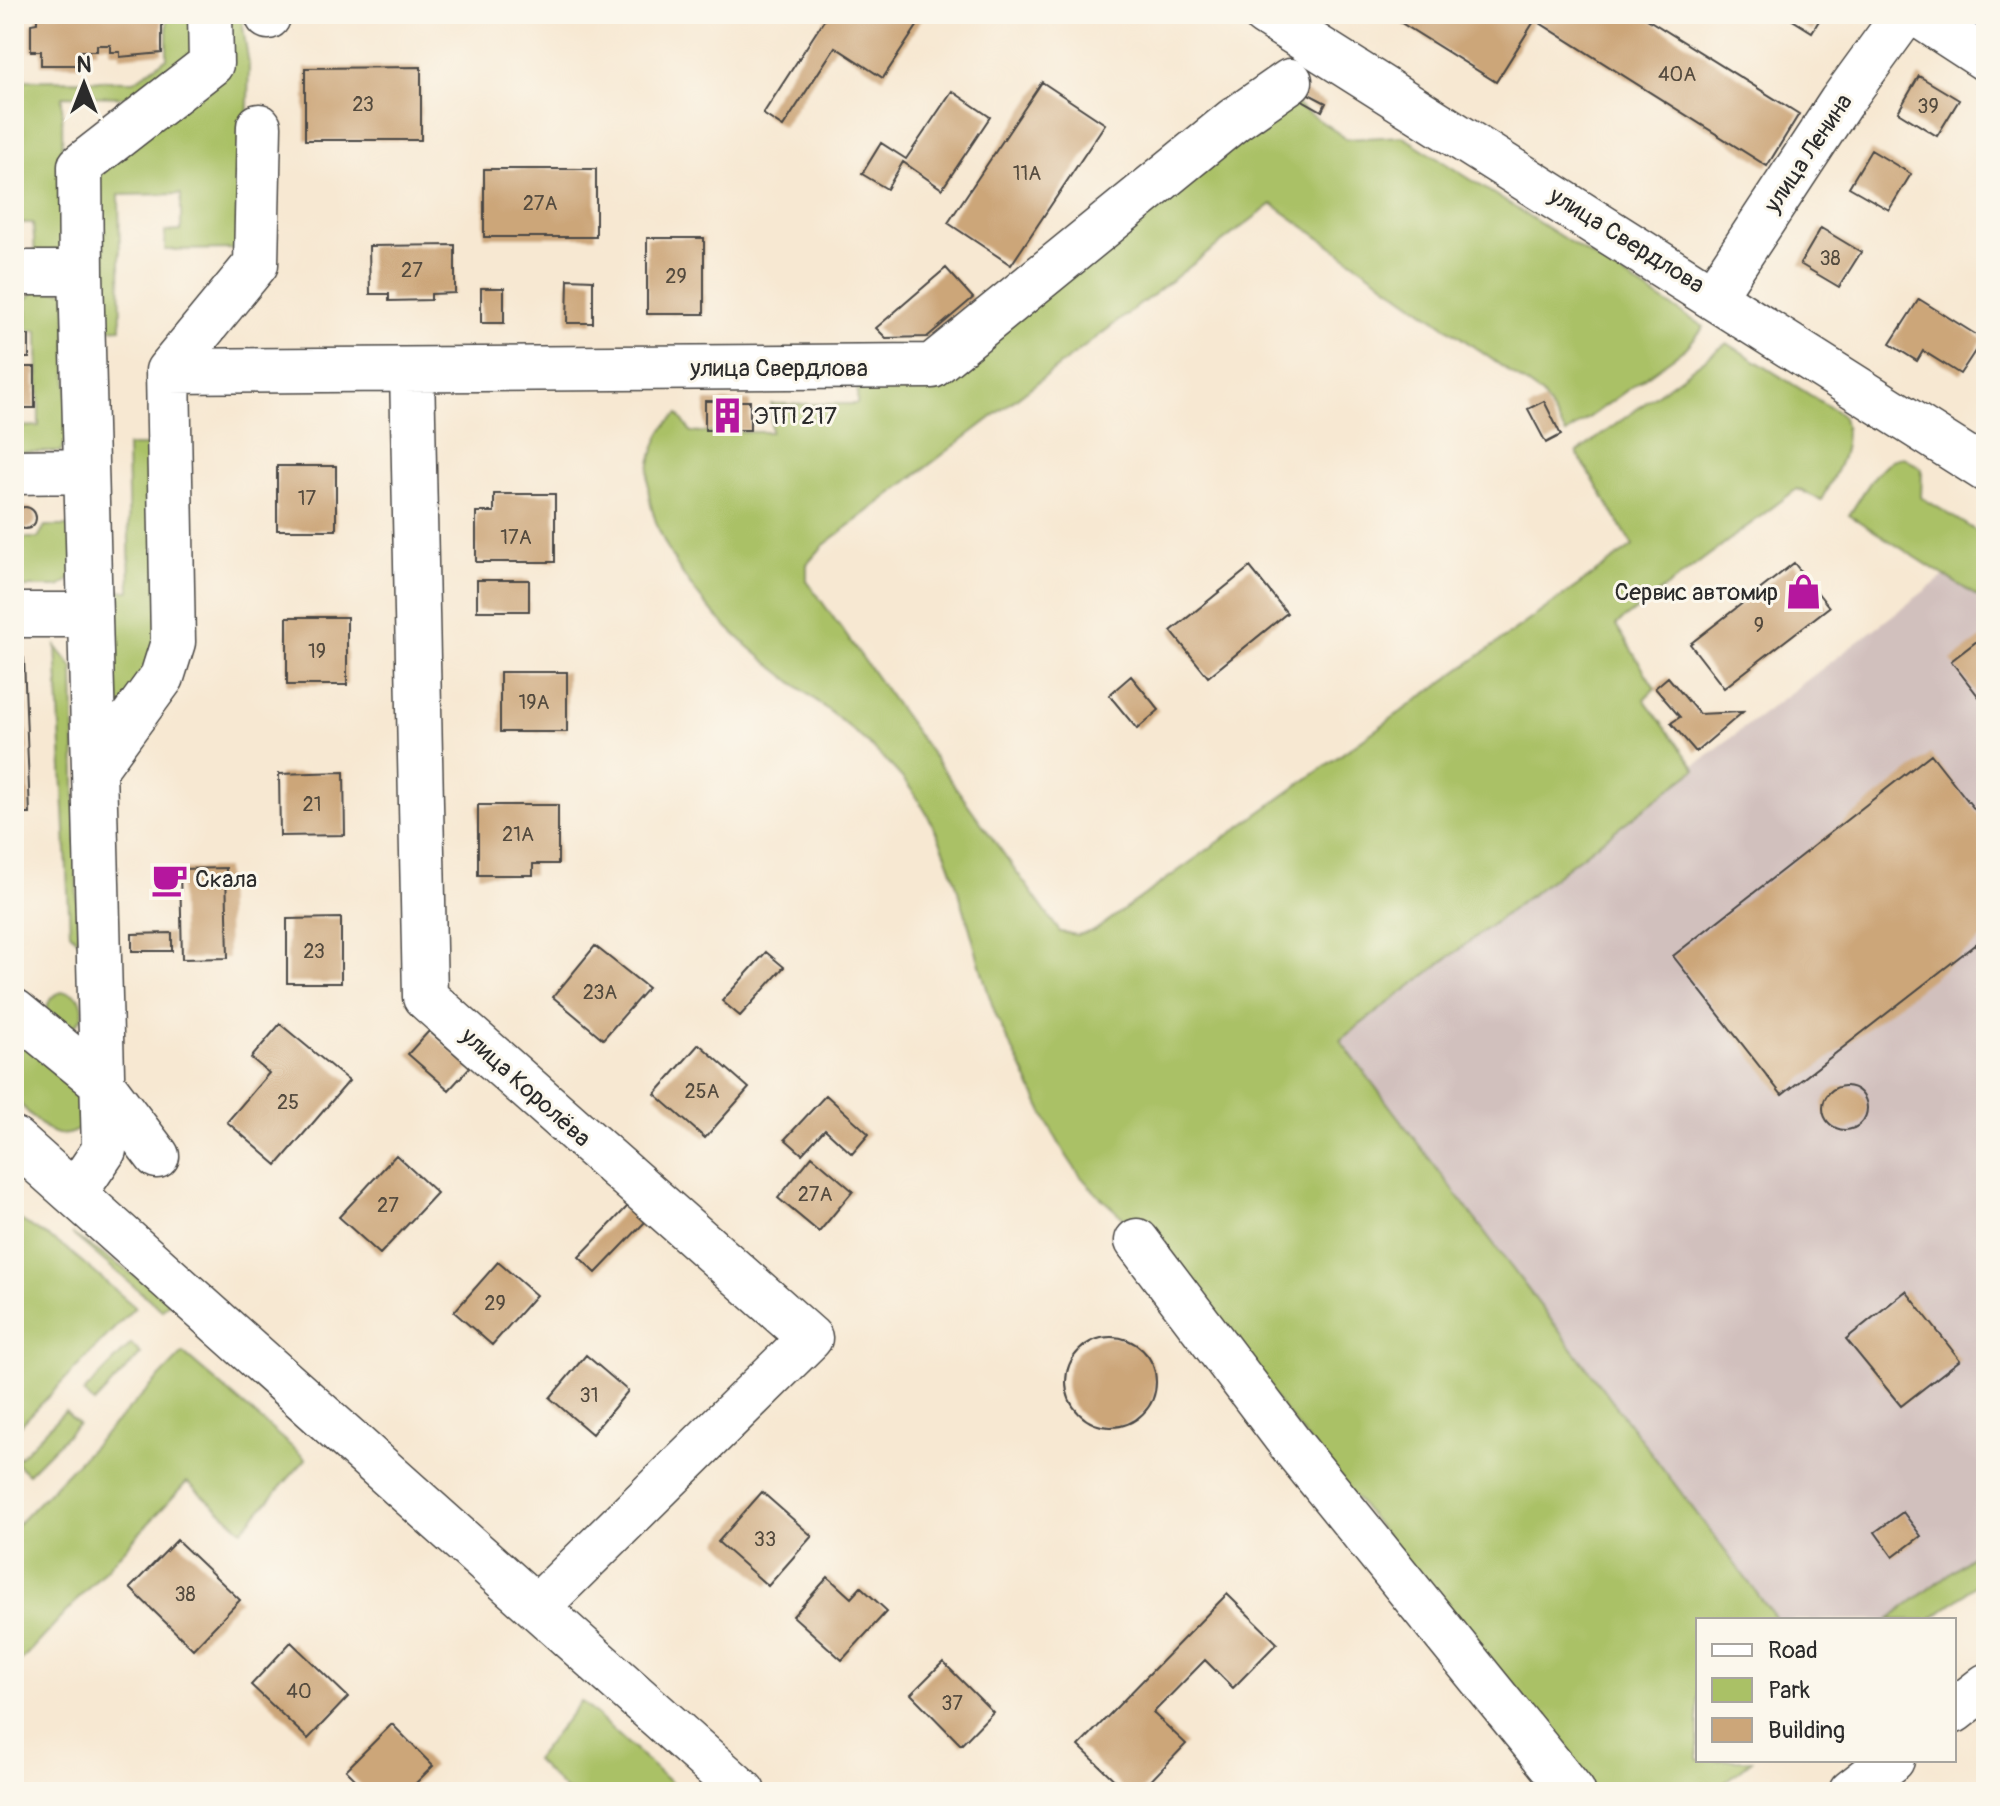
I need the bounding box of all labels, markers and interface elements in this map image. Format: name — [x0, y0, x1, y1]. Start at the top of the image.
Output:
north arrow — [44, 44, 124, 124]
text: N — [77, 51, 92, 79]
house number: 40А — [1658, 62, 1696, 87]
street label: улица Ленина — [1758, 88, 1859, 219]
house number: 23 — [352, 92, 374, 117]
house number: 39 — [1917, 94, 1939, 119]
house number: 11А — [1013, 161, 1041, 186]
street label: улица Свердлова — [1543, 181, 1710, 300]
house number: 27А — [523, 191, 557, 216]
house number: 38 — [1819, 246, 1841, 271]
house number: 27 — [401, 258, 423, 283]
house number: 29 — [665, 264, 687, 289]
street label: улица Свердлова — [689, 354, 868, 383]
building icon: ЭТП 217 — [709, 397, 747, 435]
place label: ЭТП 217 — [754, 402, 837, 431]
house number: 17 — [298, 486, 317, 511]
house number: 17А — [500, 525, 532, 550]
shop icon: Сервис автомир — [1785, 573, 1823, 611]
place label: Сервис автомир — [1614, 578, 1778, 607]
house number: 9 — [1754, 613, 1764, 638]
house number: 19 — [308, 639, 326, 664]
house number: 19А — [518, 690, 550, 715]
house number: 21 — [303, 792, 322, 817]
house number: 21А — [502, 822, 534, 847]
cafe icon: Скала — [150, 860, 188, 898]
place label: Скала — [195, 865, 257, 894]
house number: 23 — [303, 939, 325, 964]
house number: 23А — [583, 980, 617, 1005]
street label: улица Королёва — [454, 1021, 596, 1153]
house number: 25А — [685, 1079, 720, 1104]
house number: 25 — [277, 1090, 299, 1115]
house number: 27А — [798, 1182, 832, 1207]
house number: 27 — [377, 1193, 399, 1218]
house number: 29 — [484, 1291, 506, 1316]
house number: 31 — [580, 1383, 598, 1408]
house number: 33 — [754, 1527, 776, 1552]
house number: 38 — [174, 1582, 196, 1607]
legend — [1696, 1618, 1956, 1762]
text: Road — [1768, 1636, 1818, 1665]
text: Park — [1768, 1676, 1810, 1705]
house number: 40 — [286, 1679, 312, 1704]
house number: 37 — [941, 1691, 963, 1716]
text: Building — [1768, 1716, 1845, 1745]

